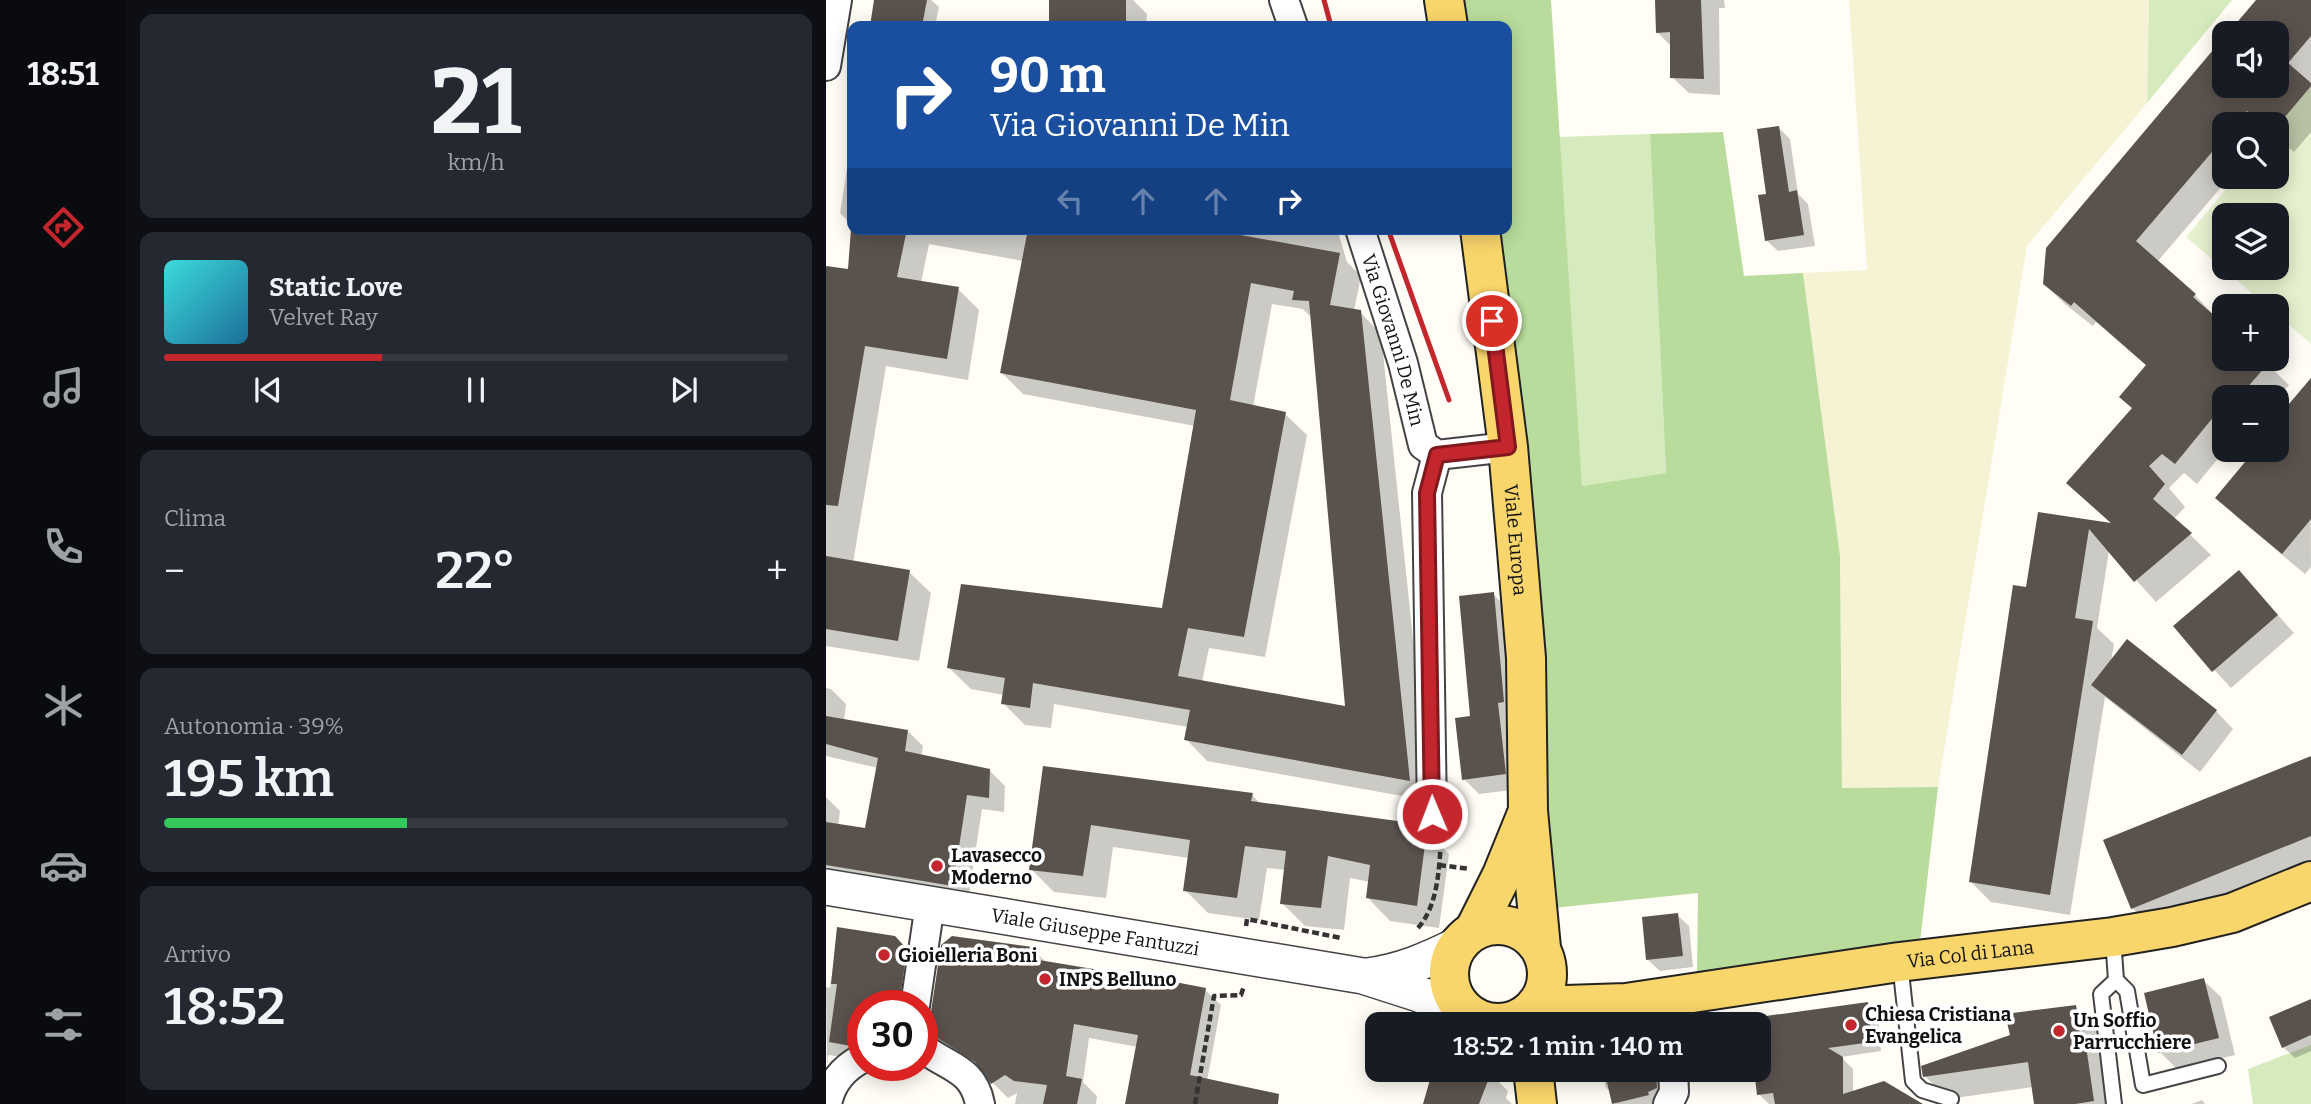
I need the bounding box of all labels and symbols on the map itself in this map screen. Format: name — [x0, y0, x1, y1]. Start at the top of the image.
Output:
street label: Via Giovanni De Min — [1357, 251, 1429, 428]
pin — [1462, 291, 1522, 351]
street label: Viale Europa — [1500, 483, 1532, 597]
position arrow — [1395, 777, 1469, 851]
place label: Lavasecco Moderno — [951, 844, 1042, 889]
marker: Lavasecco Moderno — [929, 858, 945, 874]
street label: Viale Giuseppe Fantuzzi — [990, 903, 1201, 960]
street label: Via Col di Lana — [1906, 935, 2036, 972]
place label: Gioielleria Boni — [898, 944, 1038, 967]
marker: Gioielleria Boni — [876, 947, 892, 963]
place label: INPS Belluno — [1059, 968, 1176, 991]
marker: INPS Belluno — [1037, 971, 1053, 987]
speed limit sign: 30 — [847, 990, 938, 1081]
place label: Chiesa Cristiana Evangelica — [1865, 1003, 2012, 1048]
place label: Un Soffio Parrucchiere — [2073, 1009, 2191, 1054]
marker: Chiesa Cristiana Evangelica — [1843, 1017, 1859, 1033]
marker: Un Soffio Parrucchiere — [2051, 1023, 2067, 1039]

